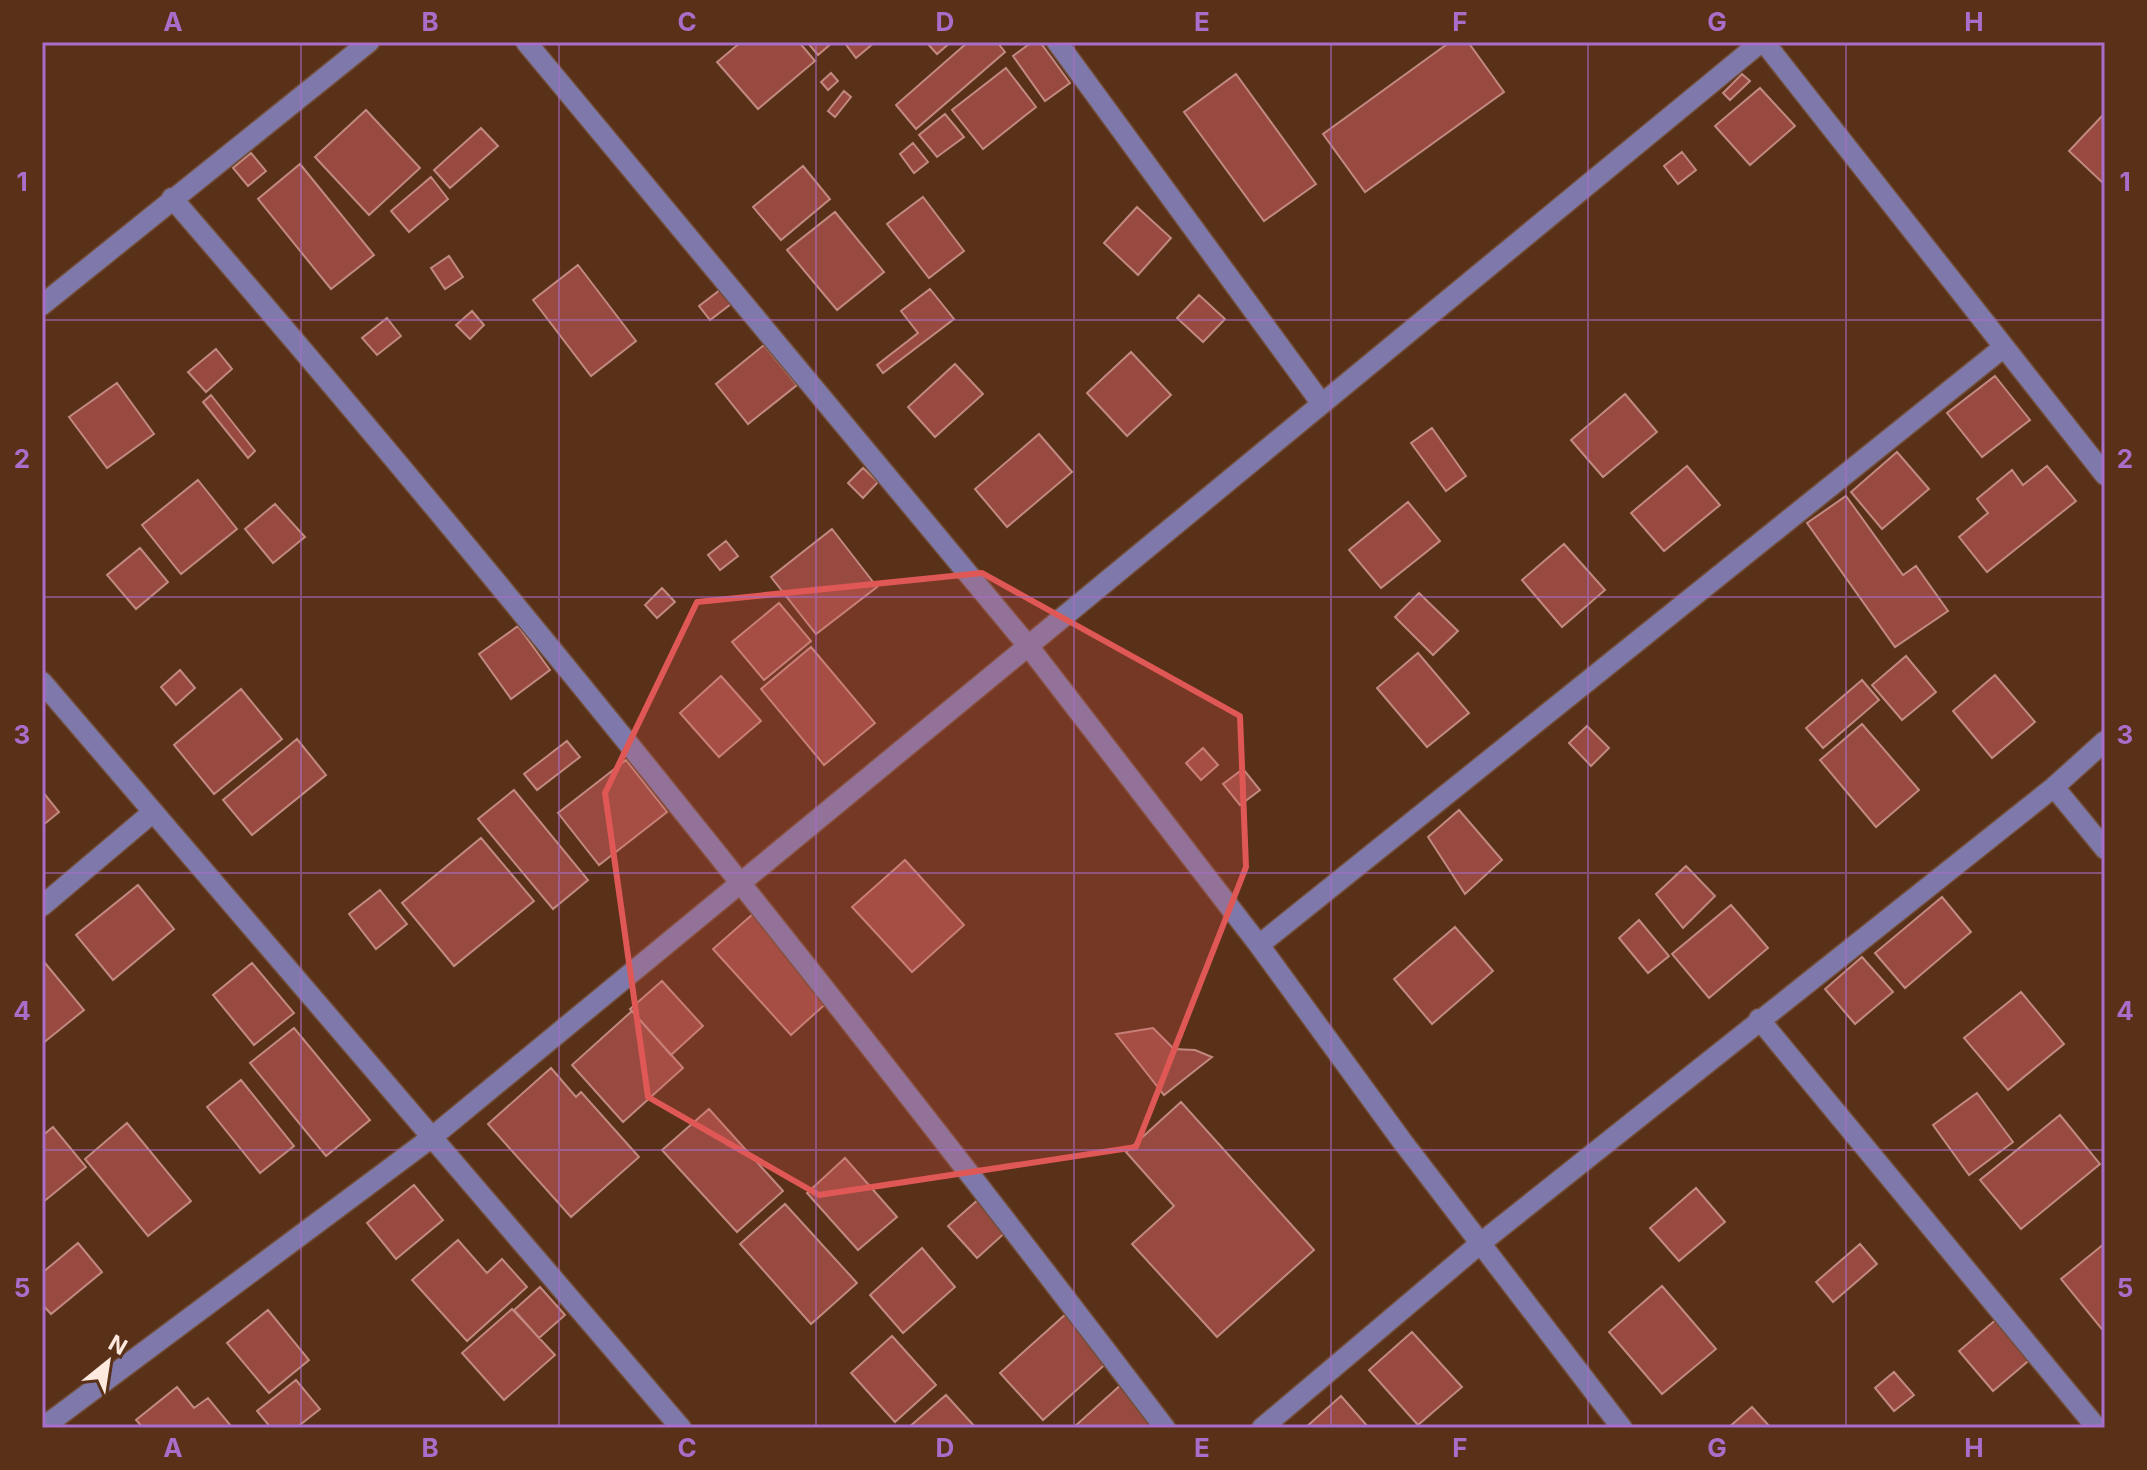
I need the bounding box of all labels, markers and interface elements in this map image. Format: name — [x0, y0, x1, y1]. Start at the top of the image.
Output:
text: A — [163, 6, 183, 37]
text: B — [421, 6, 439, 37]
text: C — [677, 6, 697, 37]
text: D — [936, 6, 954, 37]
text: E — [1194, 6, 1210, 37]
text: F — [1452, 6, 1468, 37]
text: G — [1707, 6, 1727, 37]
text: H — [1964, 6, 1984, 37]
text: 1 — [16, 166, 28, 197]
text: 1 — [2119, 166, 2131, 197]
text: 2 — [14, 443, 30, 474]
text: 2 — [2117, 443, 2133, 474]
text: 3 — [14, 719, 30, 750]
text: 3 — [2117, 719, 2133, 750]
text: 4 — [13, 995, 31, 1026]
text: 4 — [2116, 995, 2134, 1026]
text: 5 — [14, 1272, 30, 1303]
text: 5 — [2117, 1272, 2133, 1303]
north arrow — [68, 1322, 148, 1402]
text: N — [104, 1329, 132, 1360]
text: A — [163, 1432, 183, 1463]
text: B — [421, 1432, 439, 1463]
text: C — [677, 1432, 697, 1463]
text: D — [936, 1432, 954, 1463]
text: E — [1194, 1432, 1210, 1463]
text: F — [1452, 1432, 1468, 1463]
text: G — [1707, 1432, 1727, 1463]
text: H — [1964, 1432, 1984, 1463]

